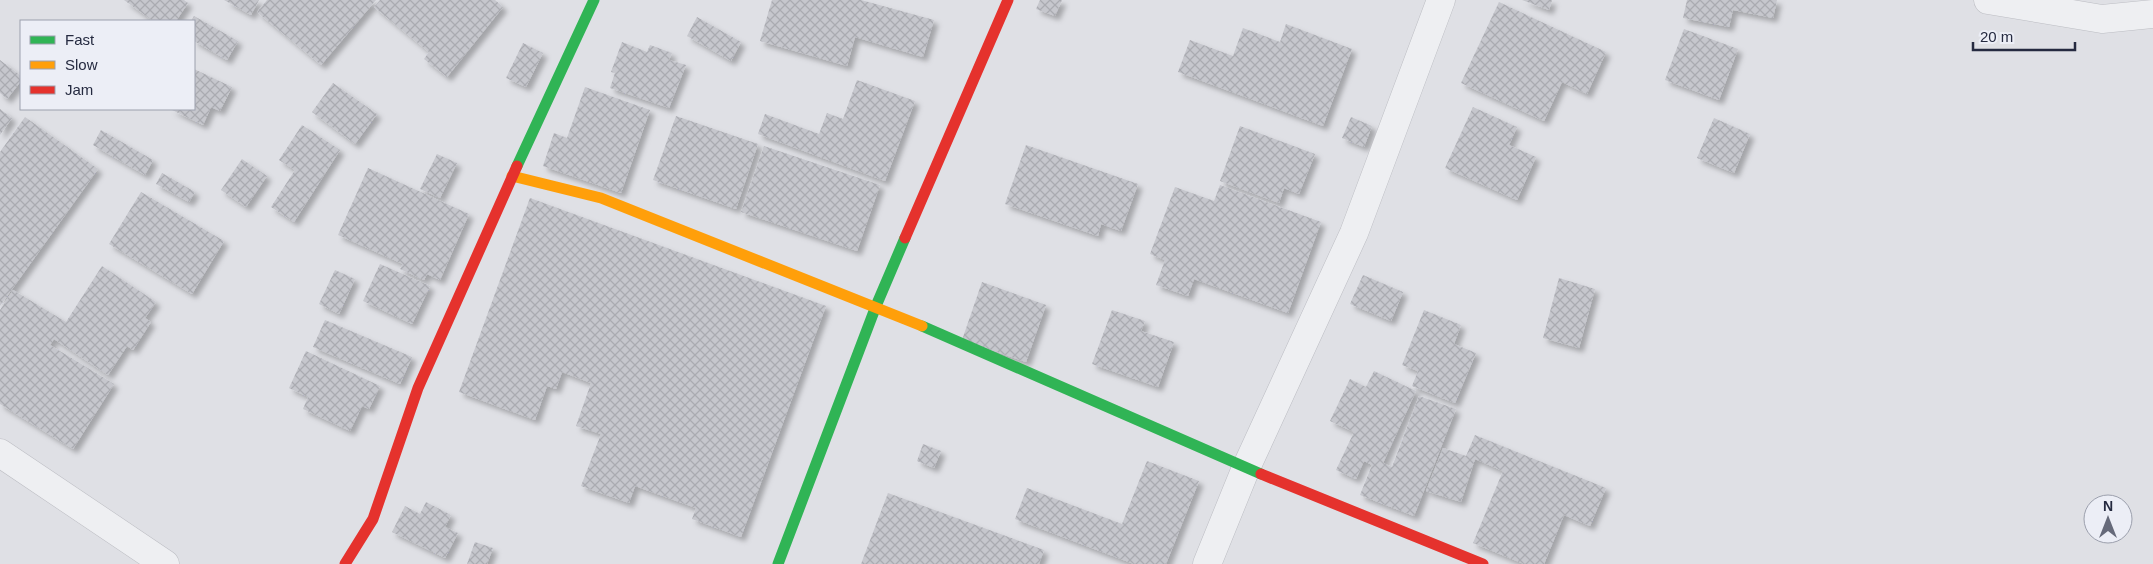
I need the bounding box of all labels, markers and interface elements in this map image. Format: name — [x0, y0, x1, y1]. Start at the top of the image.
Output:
legend — [20, 20, 195, 110]
scale bar — [1973, 20, 2076, 52]
text: 20 m — [1980, 28, 2013, 45]
text: Fast — [65, 31, 95, 48]
text: Slow — [65, 56, 98, 73]
text: Jam — [65, 81, 93, 98]
north arrow — [2083, 494, 2133, 544]
text: N — [2103, 498, 2113, 514]

